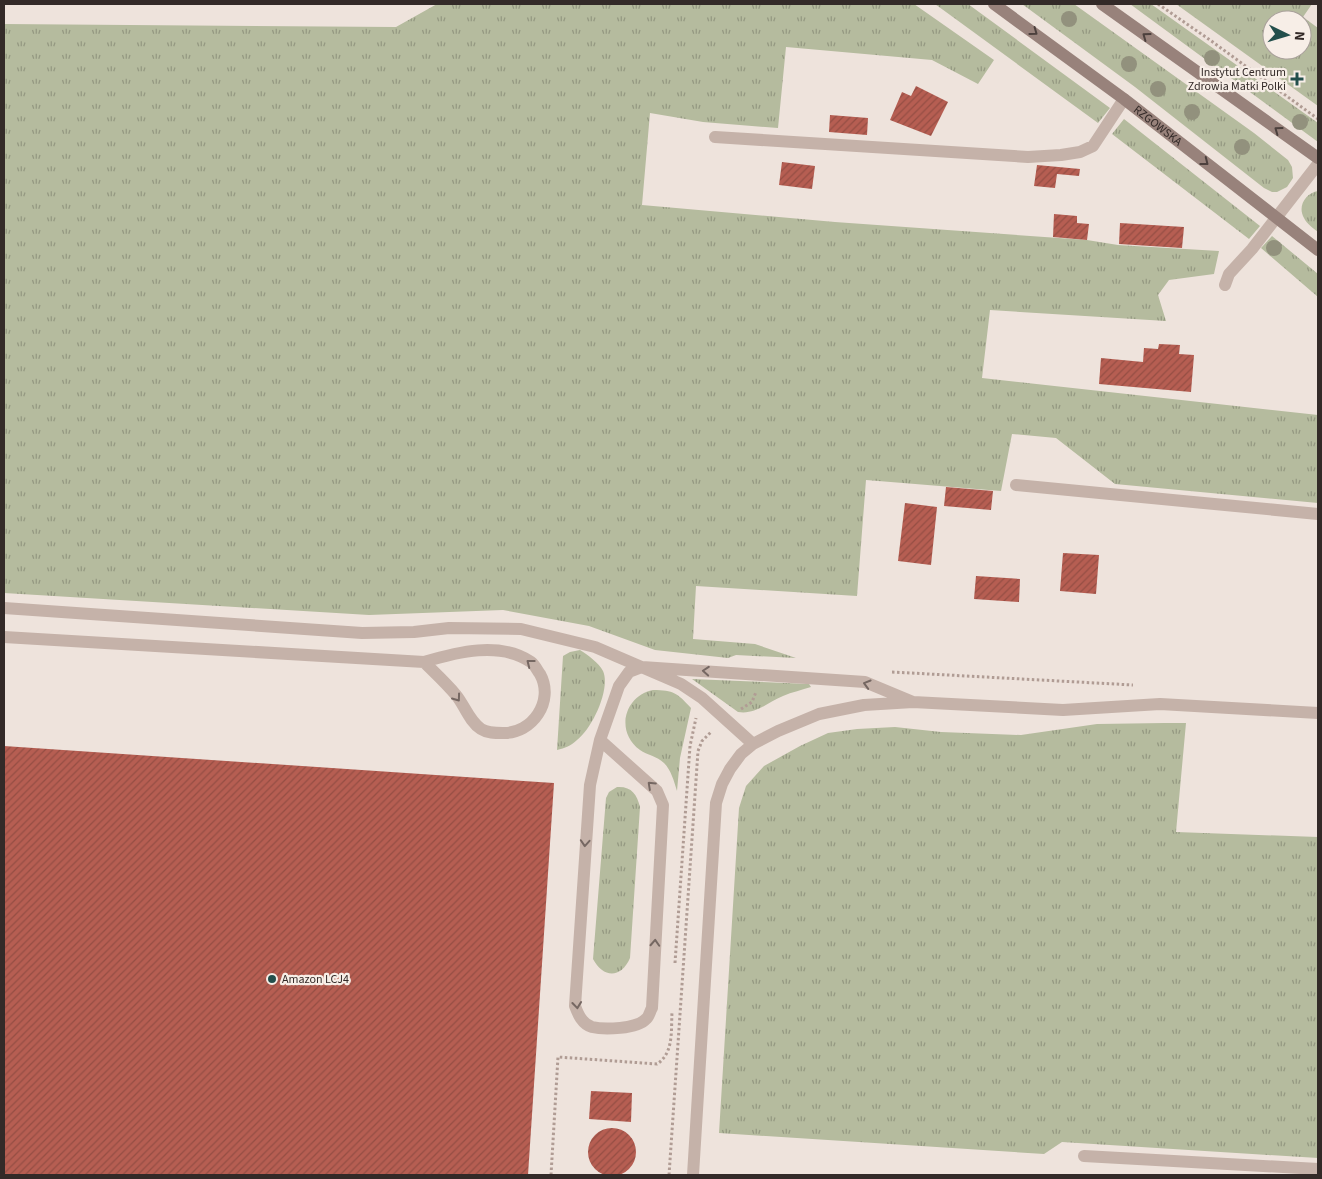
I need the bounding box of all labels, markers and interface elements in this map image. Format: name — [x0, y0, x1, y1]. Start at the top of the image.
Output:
north arrow — [1262, 10, 1312, 60]
one-way arrow — [1028, 26, 1037, 36]
text: N — [1289, 31, 1309, 42]
one-way arrow — [1143, 33, 1152, 41]
place label: Instytut Centrum Zdrowia Matki Polki — [1188, 64, 1286, 95]
marker: Instytut Centrum Zdrowia Matki Polki — [1290, 72, 1304, 86]
street label: RZGOWSKA — [1130, 101, 1186, 150]
one-way arrow — [1274, 127, 1284, 136]
one-way arrow — [1199, 156, 1208, 164]
one-way arrow — [526, 660, 535, 669]
one-way arrow — [701, 665, 709, 676]
one-way arrow — [863, 679, 872, 690]
one-way arrow — [451, 692, 460, 702]
one-way arrow — [648, 782, 657, 791]
one-way arrow — [580, 839, 591, 847]
one-way arrow — [650, 939, 661, 947]
place label: Amazon LCJ4 — [282, 971, 349, 988]
marker: Amazon LCJ4 — [266, 973, 278, 985]
one-way arrow — [571, 1001, 582, 1009]

